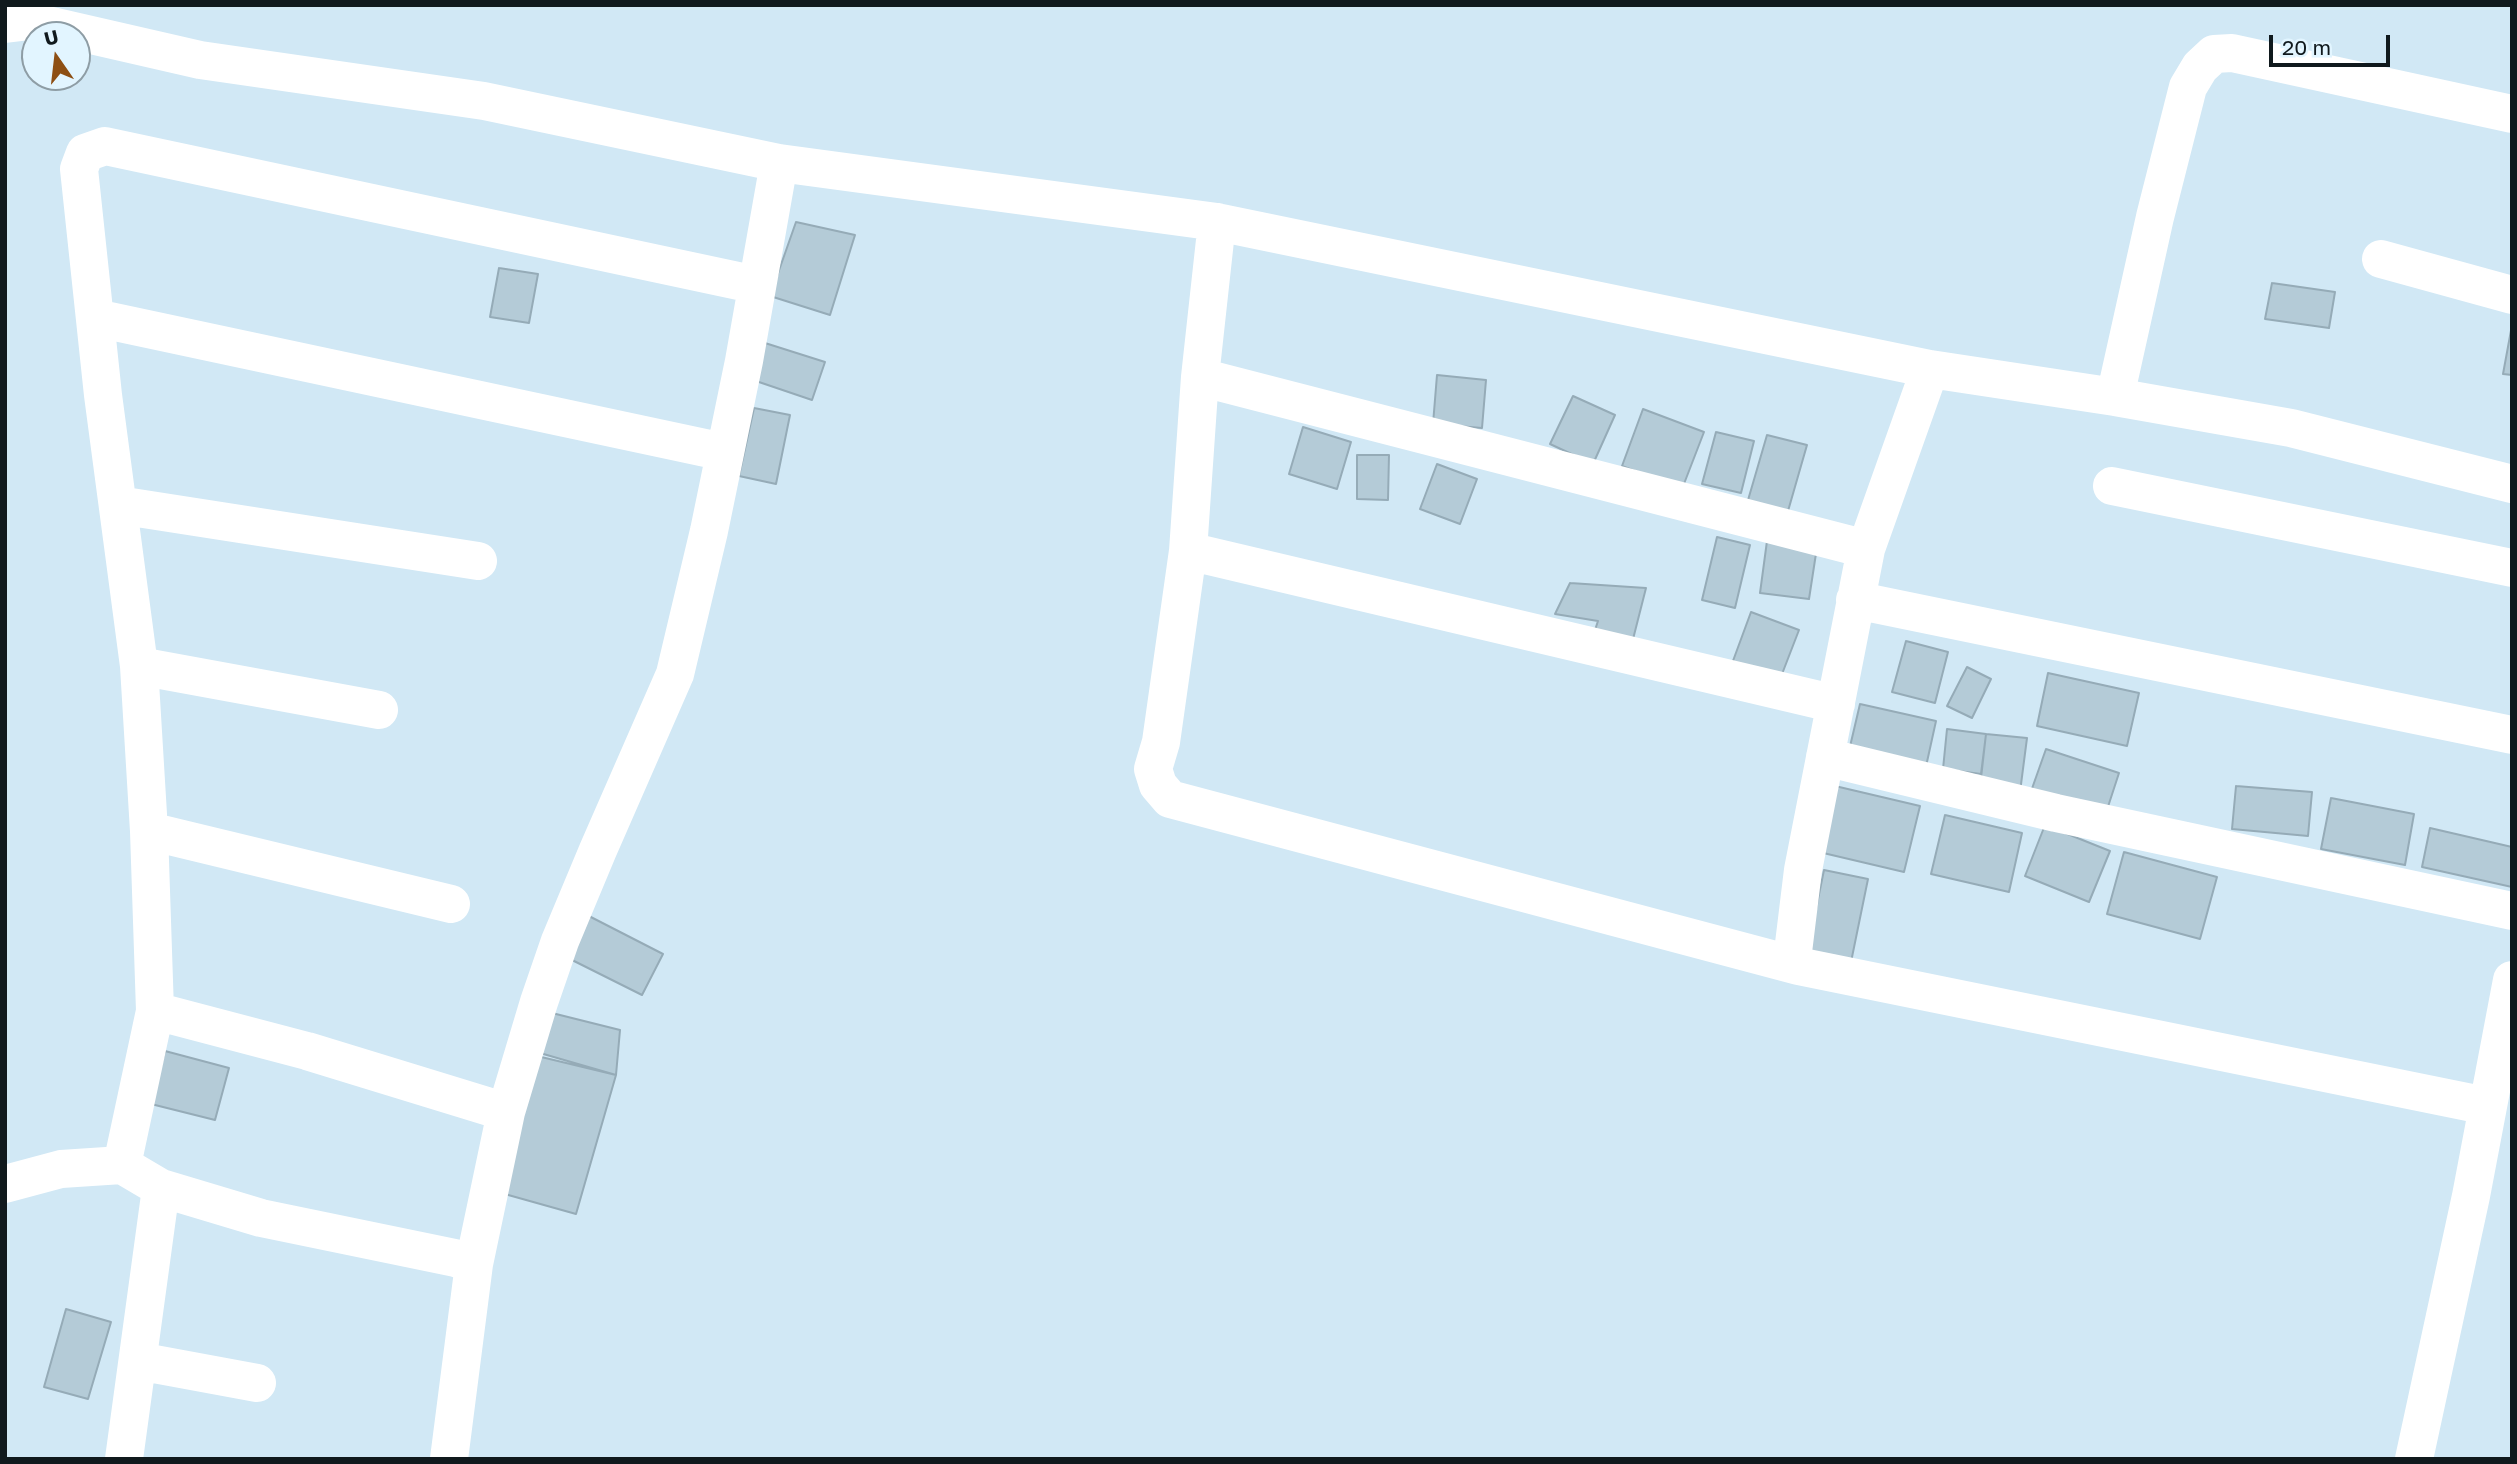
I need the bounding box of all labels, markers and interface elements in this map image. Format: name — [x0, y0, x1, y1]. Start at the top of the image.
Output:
north arrow — [21, 21, 91, 91]
scale bar — [2272, 21, 2393, 65]
text: U — [42, 24, 61, 50]
text: 20 m — [2282, 34, 2331, 60]

